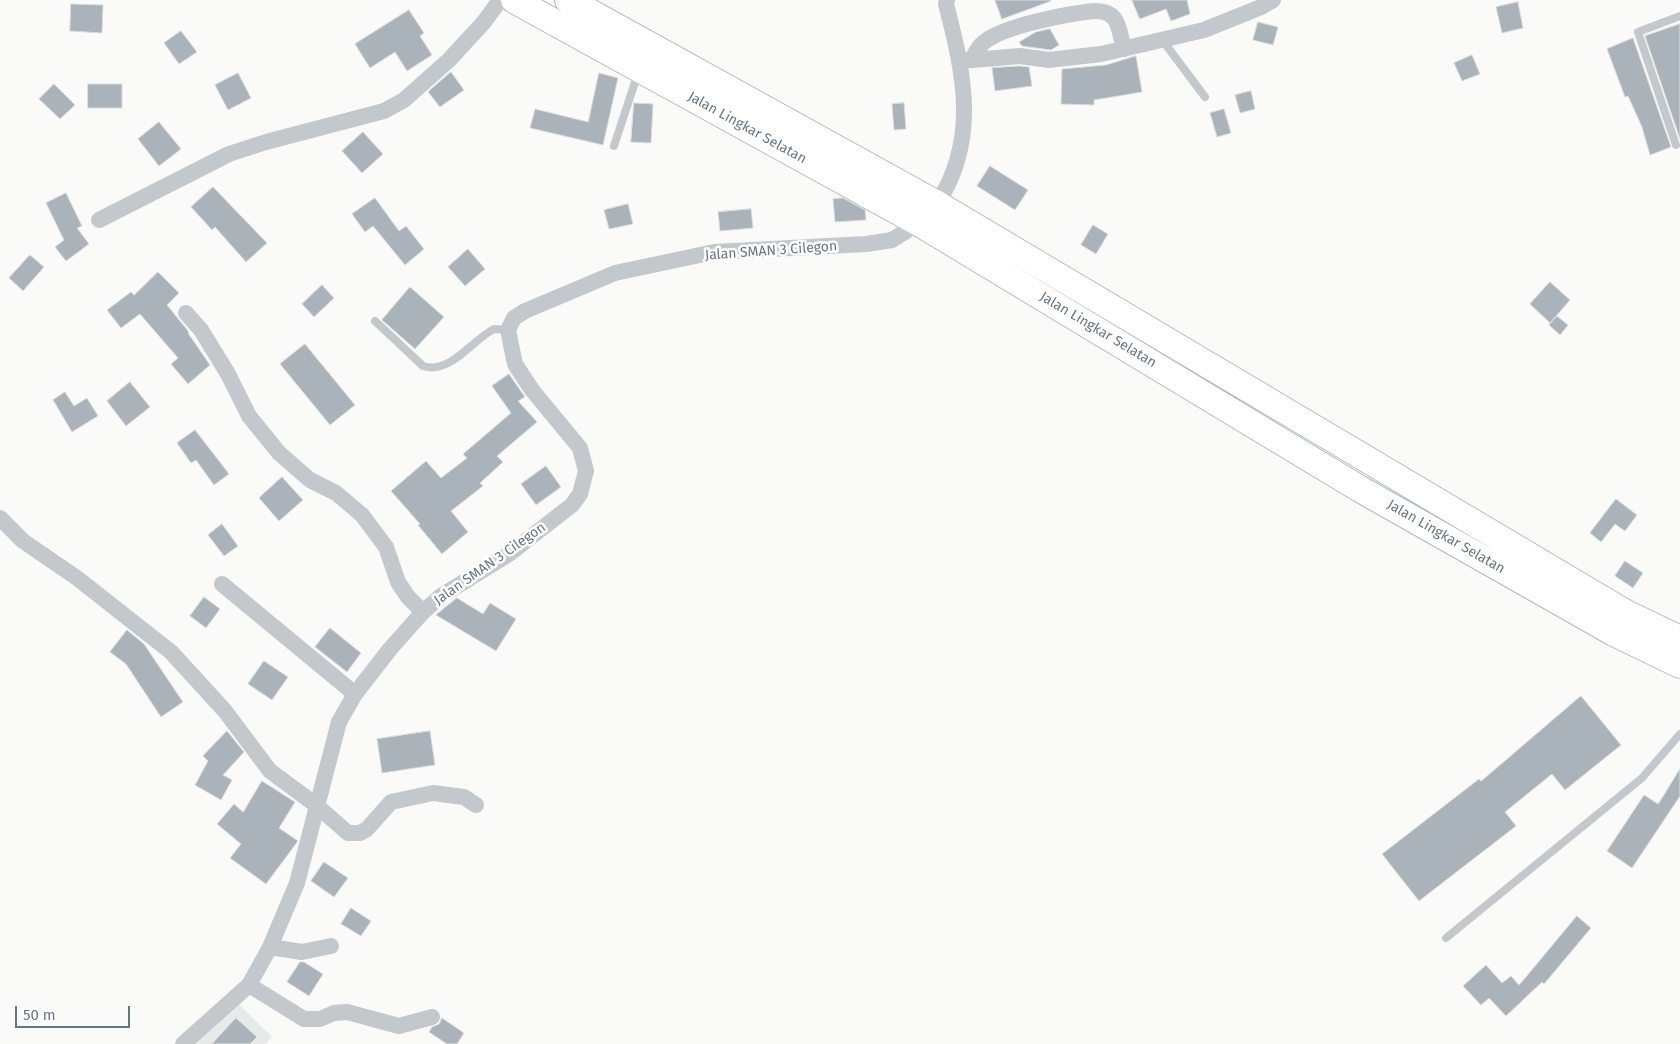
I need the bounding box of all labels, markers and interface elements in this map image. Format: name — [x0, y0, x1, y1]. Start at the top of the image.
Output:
street label: Jalan Lingkar Selatan — [685, 88, 809, 168]
street label: Jalan SMAN 3 Cilegon — [704, 238, 838, 264]
street label: Jalan Lingkar Selatan — [1037, 289, 1159, 371]
street label: Jalan Lingkar Selatan — [1384, 496, 1508, 578]
street label: Jalan SMAN 3 Cilegon — [431, 519, 549, 609]
scale bar — [18, 996, 132, 1028]
text: 50 m — [23, 1006, 56, 1024]

